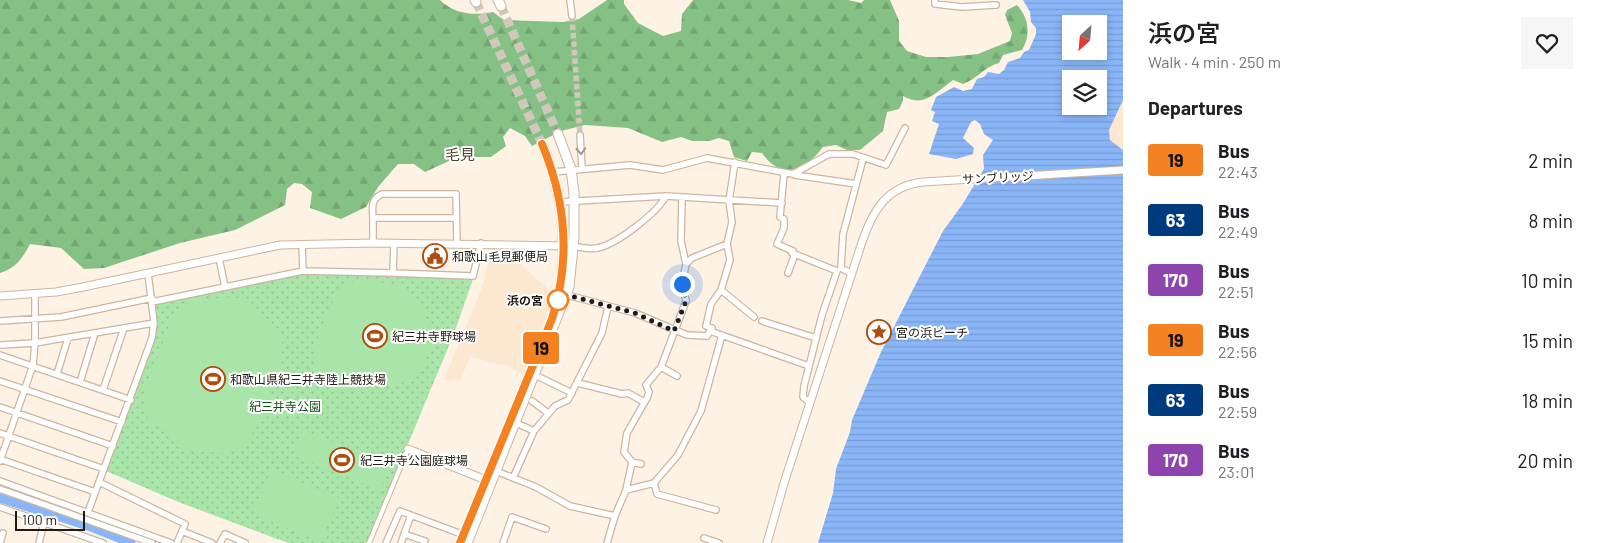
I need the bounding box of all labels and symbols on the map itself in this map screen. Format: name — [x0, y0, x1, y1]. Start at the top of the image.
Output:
north arrow — [1062, 15, 1108, 60]
district label: 毛見 — [445, 145, 475, 163]
one-way arrow — [575, 148, 586, 156]
street label: サンブリッジ — [962, 168, 1034, 186]
public building icon: 和歌山毛見郵便局 — [422, 243, 448, 269]
place label: 和歌山毛見郵便局 — [452, 249, 548, 263]
your location — [670, 272, 695, 297]
marker: 浜の宮 — [547, 289, 569, 311]
place label: 浜の宮 — [507, 293, 543, 307]
place icon: 宮の浜ビーチ — [866, 319, 892, 345]
sports icon: 紀三井寺野球場 — [362, 323, 388, 349]
place label: 宮の浜ビーチ — [896, 325, 968, 339]
place label: 紀三井寺野球場 — [392, 329, 476, 343]
line badge: 19 — [518, 332, 564, 364]
sports icon: 和歌山県紀三井寺陸上競技場 — [200, 366, 226, 392]
place label: 和歌山県紀三井寺陸上競技場 — [230, 372, 386, 386]
park label: 紀三井寺公園 — [249, 399, 321, 413]
sports icon: 紀三井寺公園庭球場 — [329, 447, 355, 473]
place label: 紀三井寺公園庭球場 — [360, 453, 468, 467]
scale bar — [15, 508, 85, 531]

